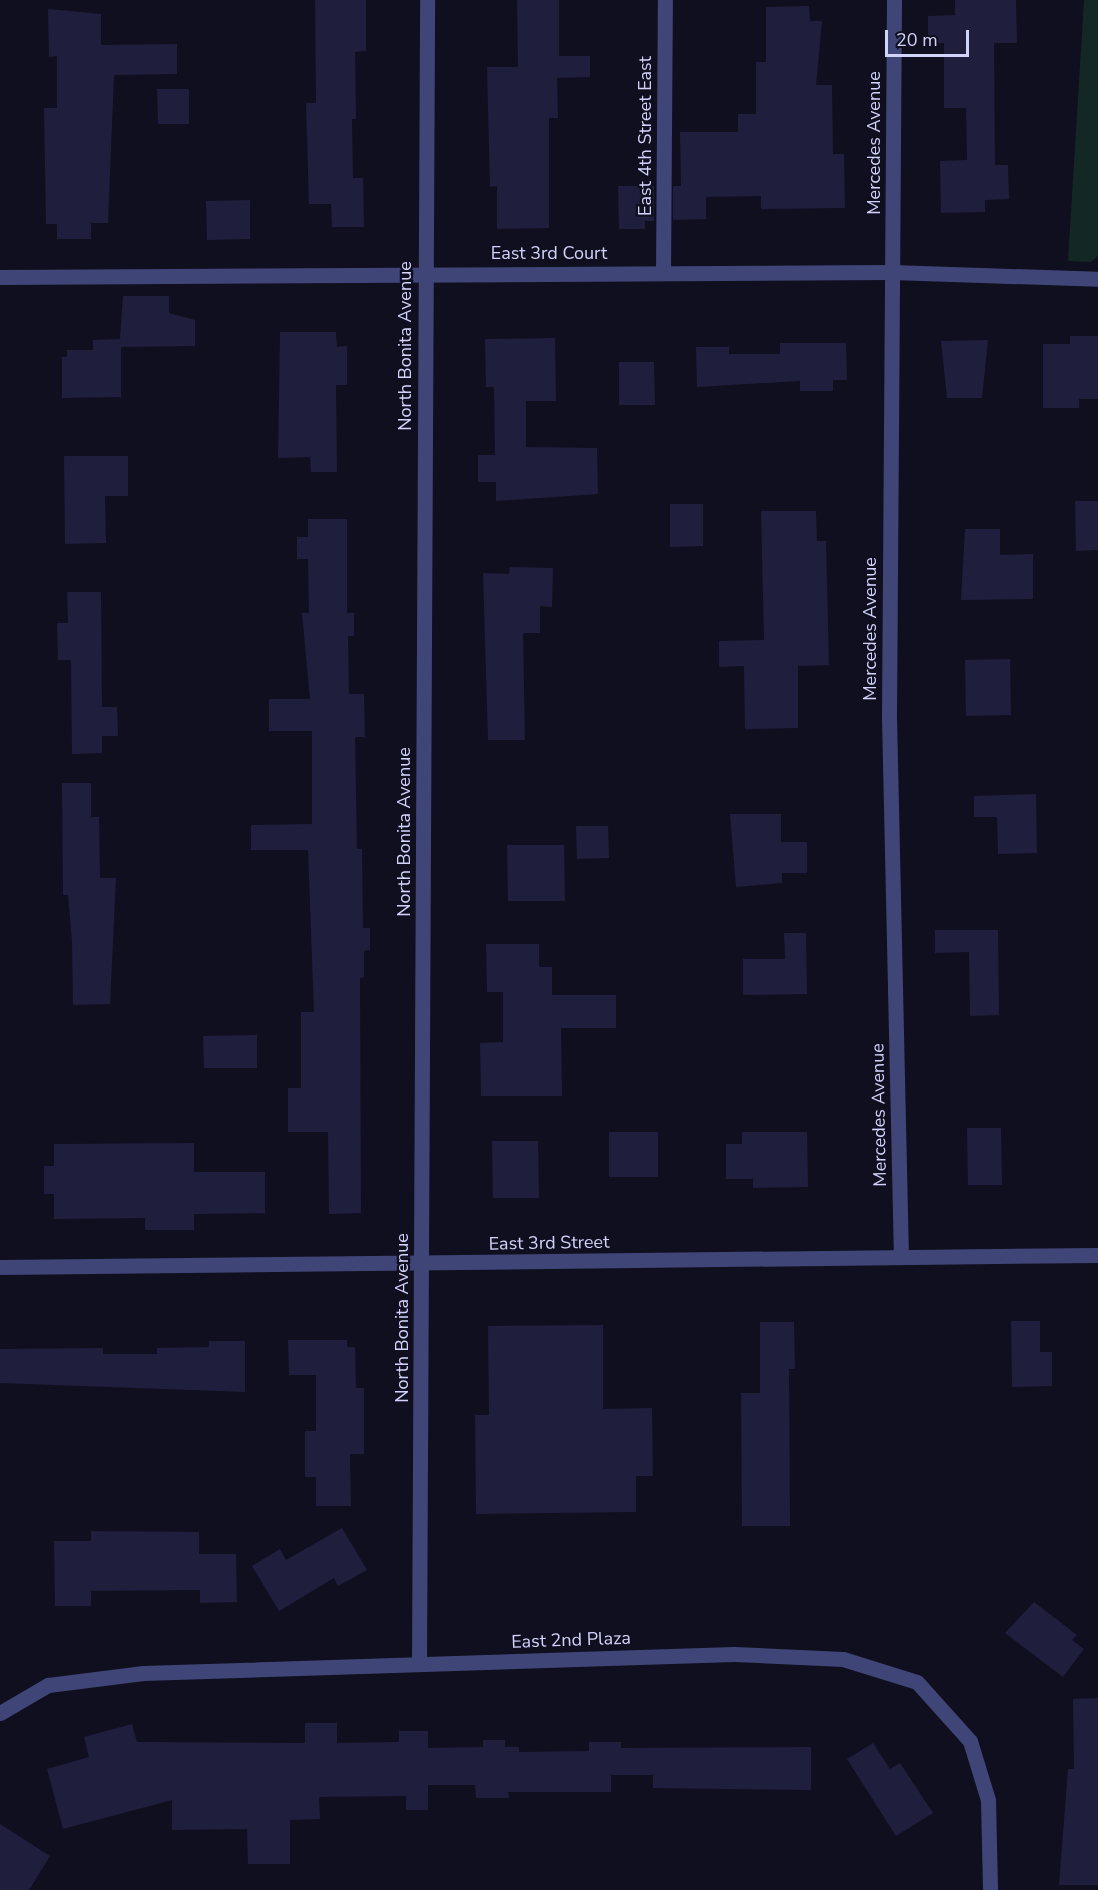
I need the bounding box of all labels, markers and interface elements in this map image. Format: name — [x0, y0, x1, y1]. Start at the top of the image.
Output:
scale bar — [888, 18, 972, 56]
text: 20 m — [896, 28, 938, 52]
street label: East 4th Street East — [634, 56, 656, 216]
street label: Mercedes Avenue — [863, 71, 885, 215]
street label: East 3rd Court — [491, 242, 607, 264]
street label: North Bonita Avenue — [394, 261, 416, 431]
street label: Mercedes Avenue — [859, 557, 881, 701]
street label: North Bonita Avenue — [393, 747, 415, 917]
street label: Mercedes Avenue — [867, 1043, 891, 1187]
street label: East 3rd Street — [488, 1231, 610, 1255]
street label: North Bonita Avenue — [391, 1233, 413, 1403]
street label: East 2nd Plaza — [511, 1627, 631, 1653]

